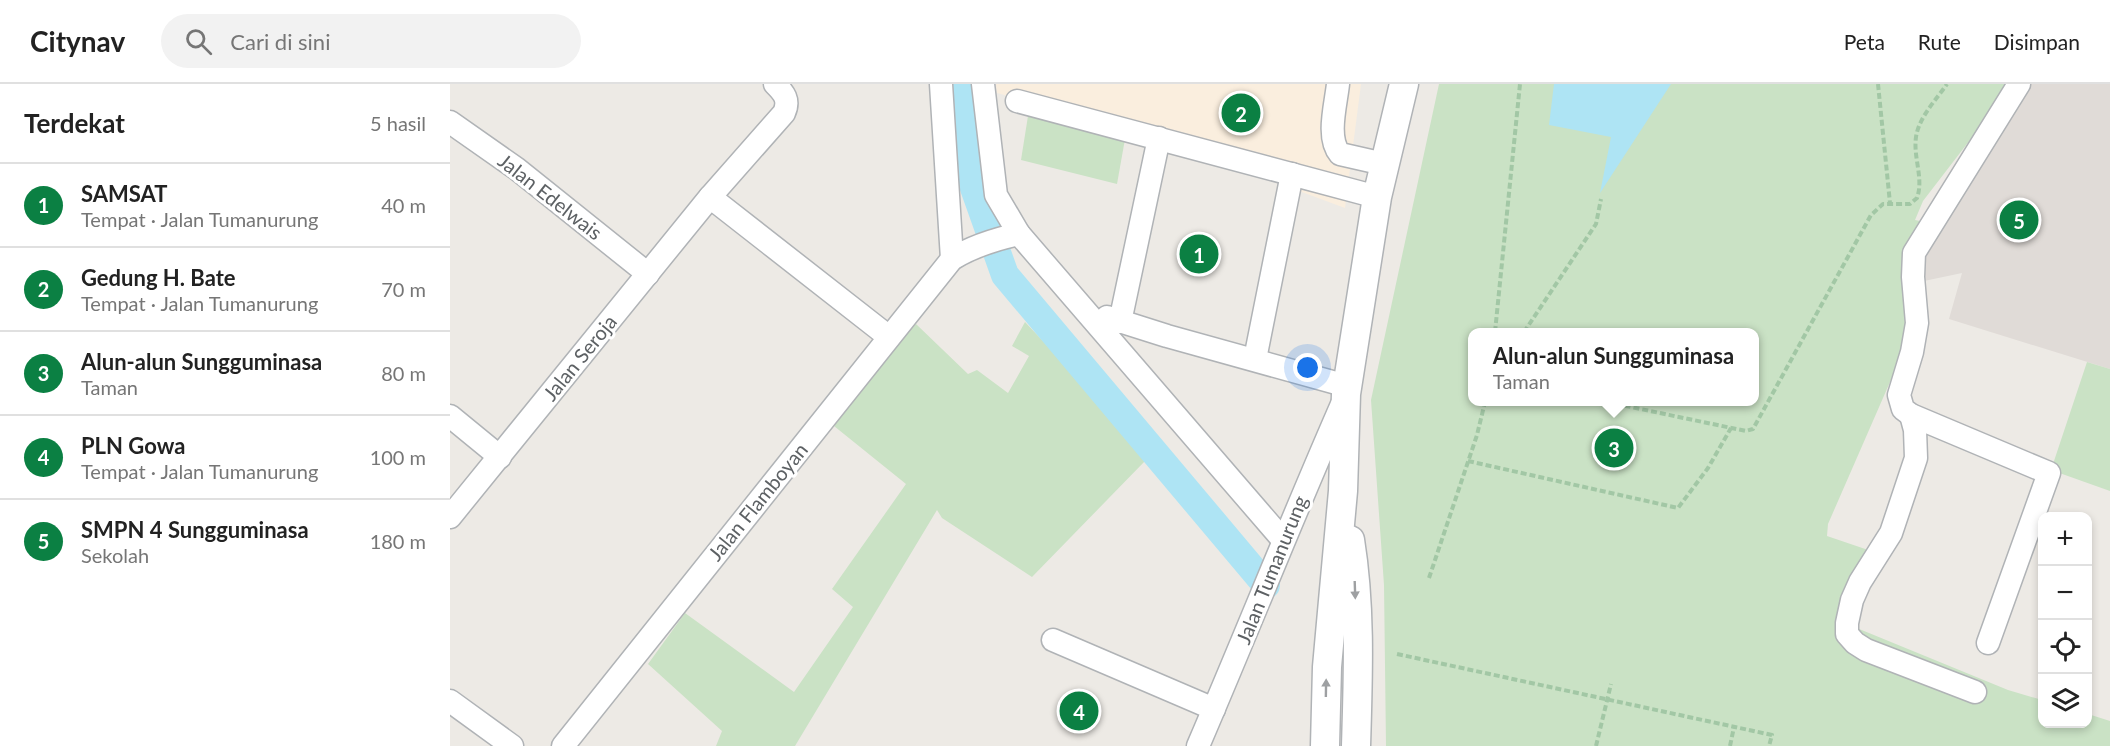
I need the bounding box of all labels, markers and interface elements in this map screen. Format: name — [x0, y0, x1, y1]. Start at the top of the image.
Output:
search box — [161, 14, 581, 68]
text: Citynav — [30, 24, 125, 58]
icon: search — [182, 25, 215, 58]
text: Cari di sini — [230, 28, 330, 55]
text: Peta — [1844, 29, 1885, 54]
text: Rute — [1918, 29, 1961, 54]
text: Disimpan — [1994, 29, 2080, 54]
pin: 2 — [1222, 90, 1260, 135]
text: Terdekat — [24, 107, 125, 139]
text: 5 hasil — [370, 111, 426, 135]
street label: Jalan Edelwais — [494, 148, 607, 244]
text: SAMSAT — [81, 180, 168, 207]
text: 1 — [38, 193, 49, 217]
text: 40 m — [381, 193, 426, 217]
pin: 5 — [2000, 198, 2038, 242]
text: Tempat · Jalan Tumanurung — [81, 207, 318, 231]
pin: 1 — [1180, 232, 1218, 276]
text: Gedung H. Bate — [81, 264, 236, 291]
text: 2 — [38, 277, 49, 301]
text: 70 m — [381, 277, 426, 301]
text: Tempat · Jalan Tumanurung — [81, 291, 318, 315]
street label: Jalan Seroja — [537, 310, 621, 405]
popup — [1468, 328, 1759, 406]
text: Alun-alun Sungguminasa — [1493, 342, 1734, 369]
text: Alun-alun Sungguminasa — [81, 348, 322, 375]
your location — [1293, 353, 1322, 382]
text: 3 — [38, 361, 49, 385]
text: 80 m — [381, 361, 426, 385]
text: Taman — [1493, 369, 1550, 393]
text: Taman — [81, 375, 138, 399]
pin: 3 — [1594, 426, 1634, 470]
text: PLN Gowa — [81, 432, 185, 459]
street label: Jalan Flamboyan — [702, 438, 812, 565]
text: 4 — [38, 445, 49, 469]
text: 100 m — [370, 445, 426, 469]
text: Tempat · Jalan Tumanurung — [81, 459, 318, 483]
street label: Jalan Tumanurung — [1230, 492, 1312, 647]
map controls — [2038, 512, 2092, 728]
button: + — [2038, 512, 2092, 566]
text: SMPN 4 Sungguminasa — [81, 516, 309, 543]
text: 5 — [38, 529, 49, 553]
text: 180 m — [370, 529, 426, 553]
text: Sekolah — [81, 543, 149, 567]
button: − — [2038, 566, 2092, 620]
one-way arrow — [1351, 581, 1360, 600]
button: locate — [2038, 620, 2092, 674]
button: layers — [2038, 674, 2092, 728]
one-way arrow — [1321, 678, 1331, 697]
pin: 4 — [1060, 688, 1098, 734]

